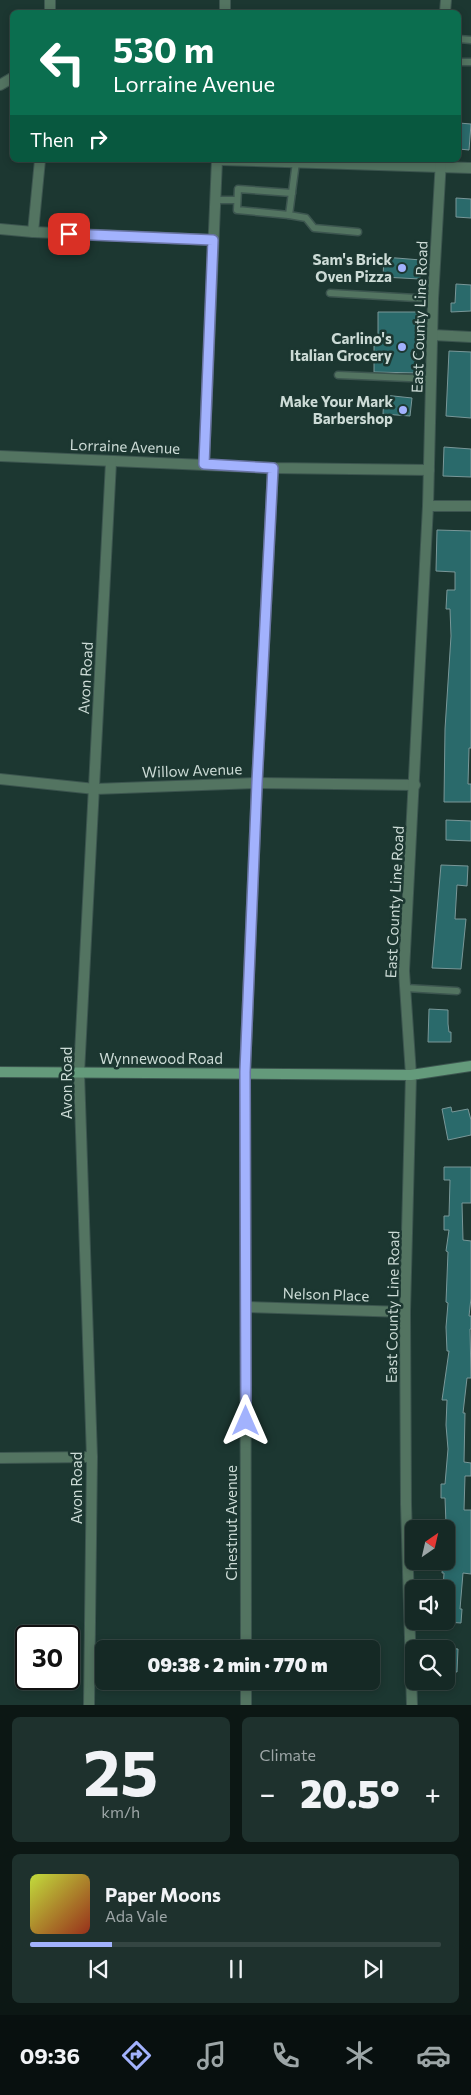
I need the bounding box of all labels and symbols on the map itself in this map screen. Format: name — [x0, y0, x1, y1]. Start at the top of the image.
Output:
pin — [48, 213, 90, 255]
street label: East County Line Road — [407, 241, 431, 393]
place label: Sam's Brick Oven Pizza — [313, 250, 392, 285]
marker: Sam's Brick Oven Pizza — [396, 262, 408, 274]
place label: Carlino's Italian Grocery — [290, 329, 393, 364]
marker: Carlino's Italian Grocery — [396, 341, 408, 353]
place label: Make Your Mark Barbershop — [279, 392, 393, 427]
marker: Make Your Mark Barbershop — [397, 404, 409, 416]
street label: Lorraine Avenue — [69, 435, 181, 457]
street label: Avon Road — [74, 641, 96, 715]
street label: Willow Avenue — [142, 759, 243, 781]
street label: East County Line Road — [381, 825, 407, 979]
street label: Avon Road — [57, 1047, 75, 1119]
street label: Wynnewood Road — [99, 1049, 223, 1067]
street label: East County Line Road — [382, 1231, 402, 1383]
street label: Nelson Place — [282, 1283, 370, 1305]
position arrow — [219, 1394, 271, 1446]
street label: Avon Road — [67, 1452, 85, 1524]
street label: Chestnut Avenue — [222, 1465, 240, 1581]
north arrow — [405, 1520, 455, 1570]
speed limit sign: 30 — [15, 1625, 80, 1690]

